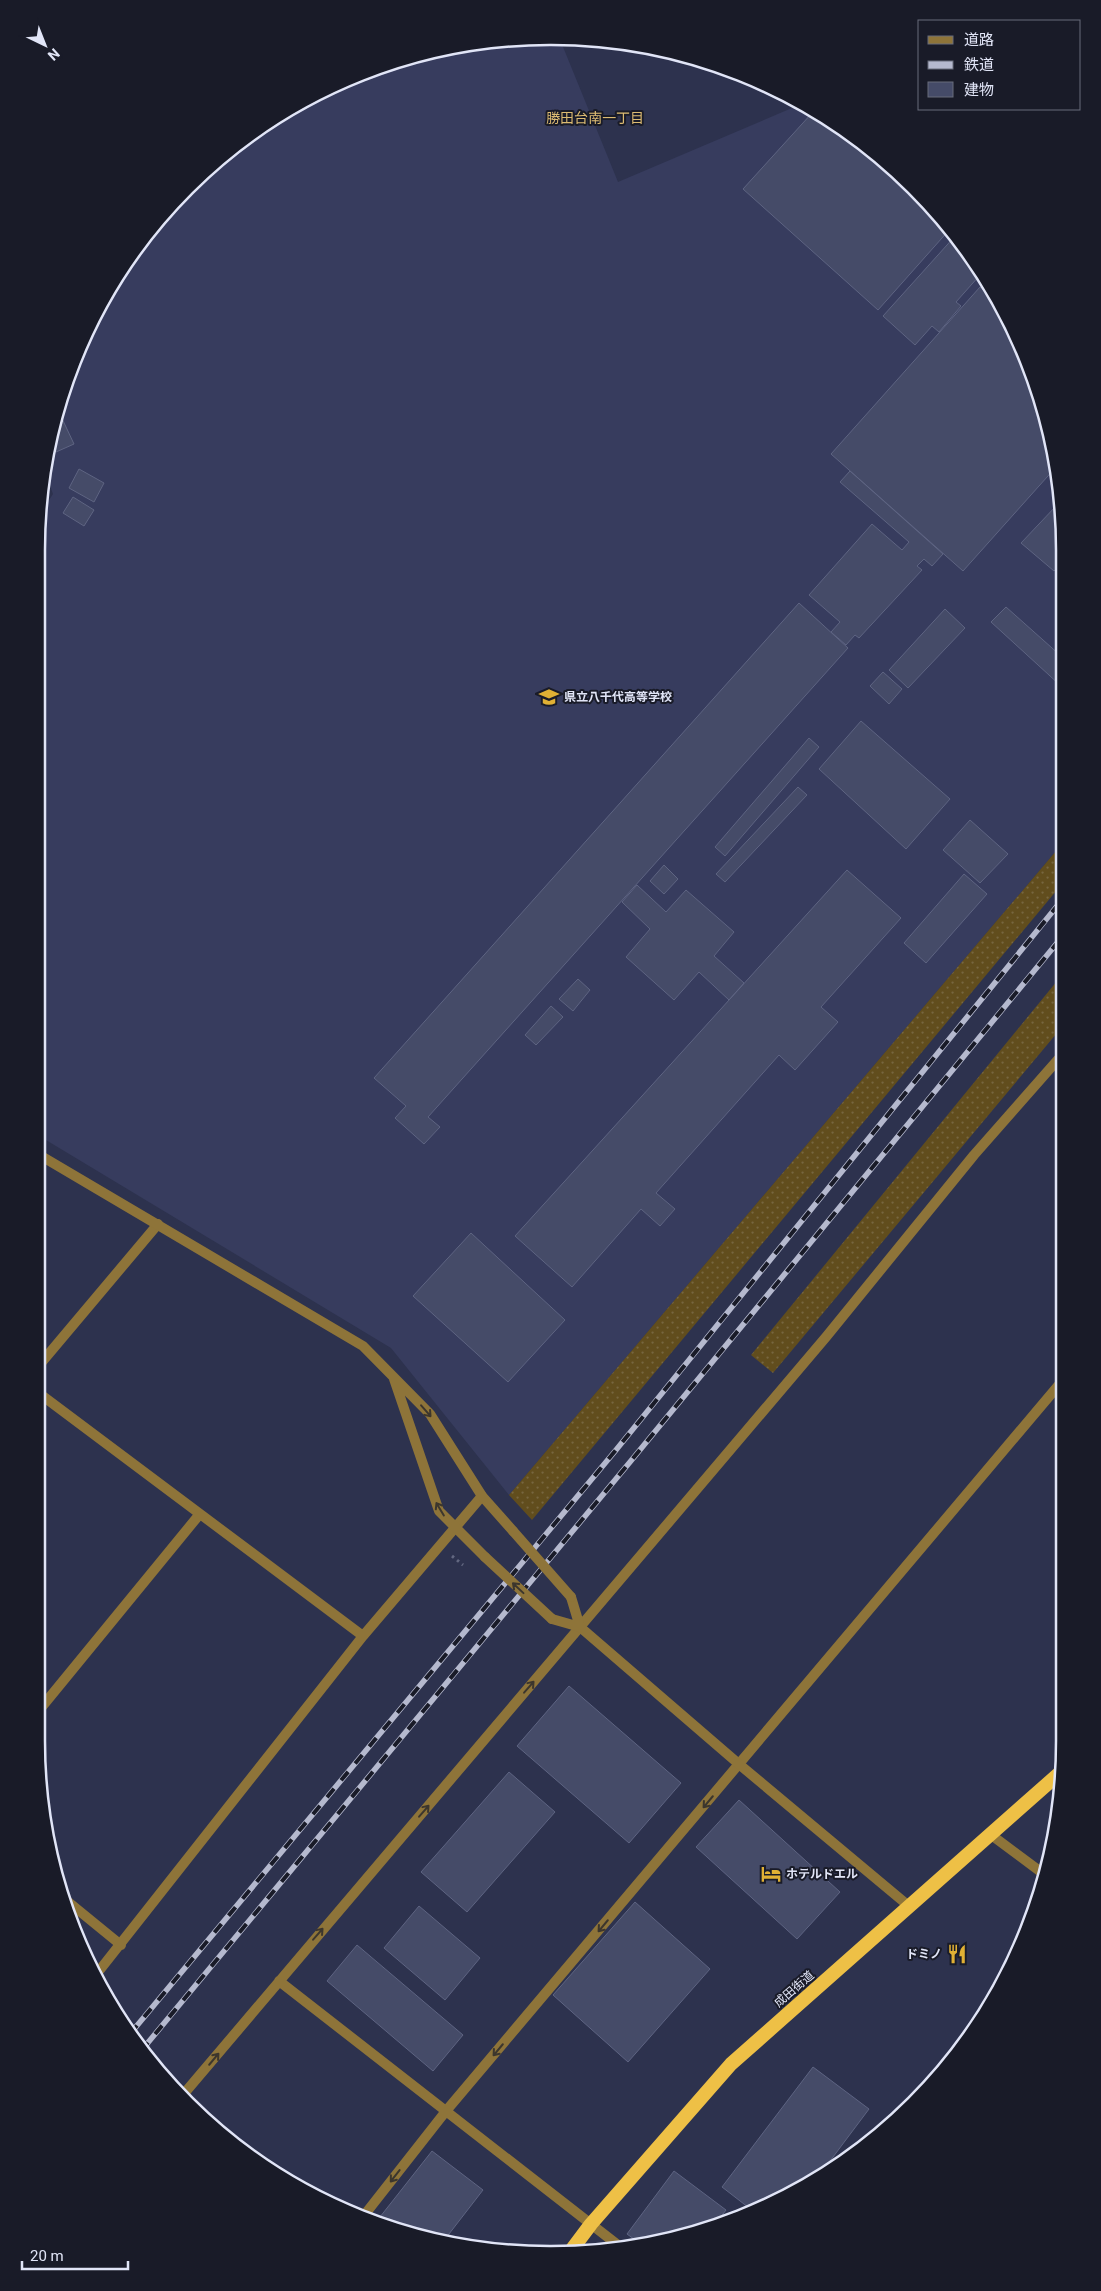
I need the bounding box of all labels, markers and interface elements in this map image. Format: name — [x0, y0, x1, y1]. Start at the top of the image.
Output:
north arrow — [20, 20, 70, 70]
legend — [918, 20, 1081, 110]
text: 道路 — [964, 31, 994, 49]
text: N — [45, 45, 63, 64]
text: 鉄道 — [964, 56, 994, 74]
text: 建物 — [964, 81, 994, 99]
district label: 勝田台南一丁目 — [546, 110, 644, 126]
school or university icon: 県立八千代高等学校 — [538, 686, 560, 708]
place label: 県立八千代高等学校 — [564, 690, 672, 704]
one-way arrow — [421, 1405, 432, 1418]
one-way arrow — [434, 1503, 444, 1517]
one-way arrow — [512, 1582, 525, 1594]
one-way arrow — [524, 1681, 535, 1694]
one-way arrow — [703, 1796, 714, 1809]
one-way arrow — [418, 1805, 429, 1818]
hotel icon: ホテルドエル — [760, 1863, 782, 1885]
place label: ホテルドエル — [786, 1867, 858, 1881]
one-way arrow — [597, 1920, 609, 1933]
one-way arrow — [313, 1928, 324, 1941]
restaurant icon: ドミノ — [946, 1943, 968, 1965]
place label: ドミノ — [906, 1947, 942, 1961]
street label: 成田街道 — [771, 1968, 817, 2010]
one-way arrow — [493, 2043, 504, 2056]
one-way arrow — [208, 2052, 219, 2065]
one-way arrow — [390, 2169, 400, 2183]
scale bar — [22, 2238, 129, 2270]
text: 20 m — [30, 2247, 64, 2265]

